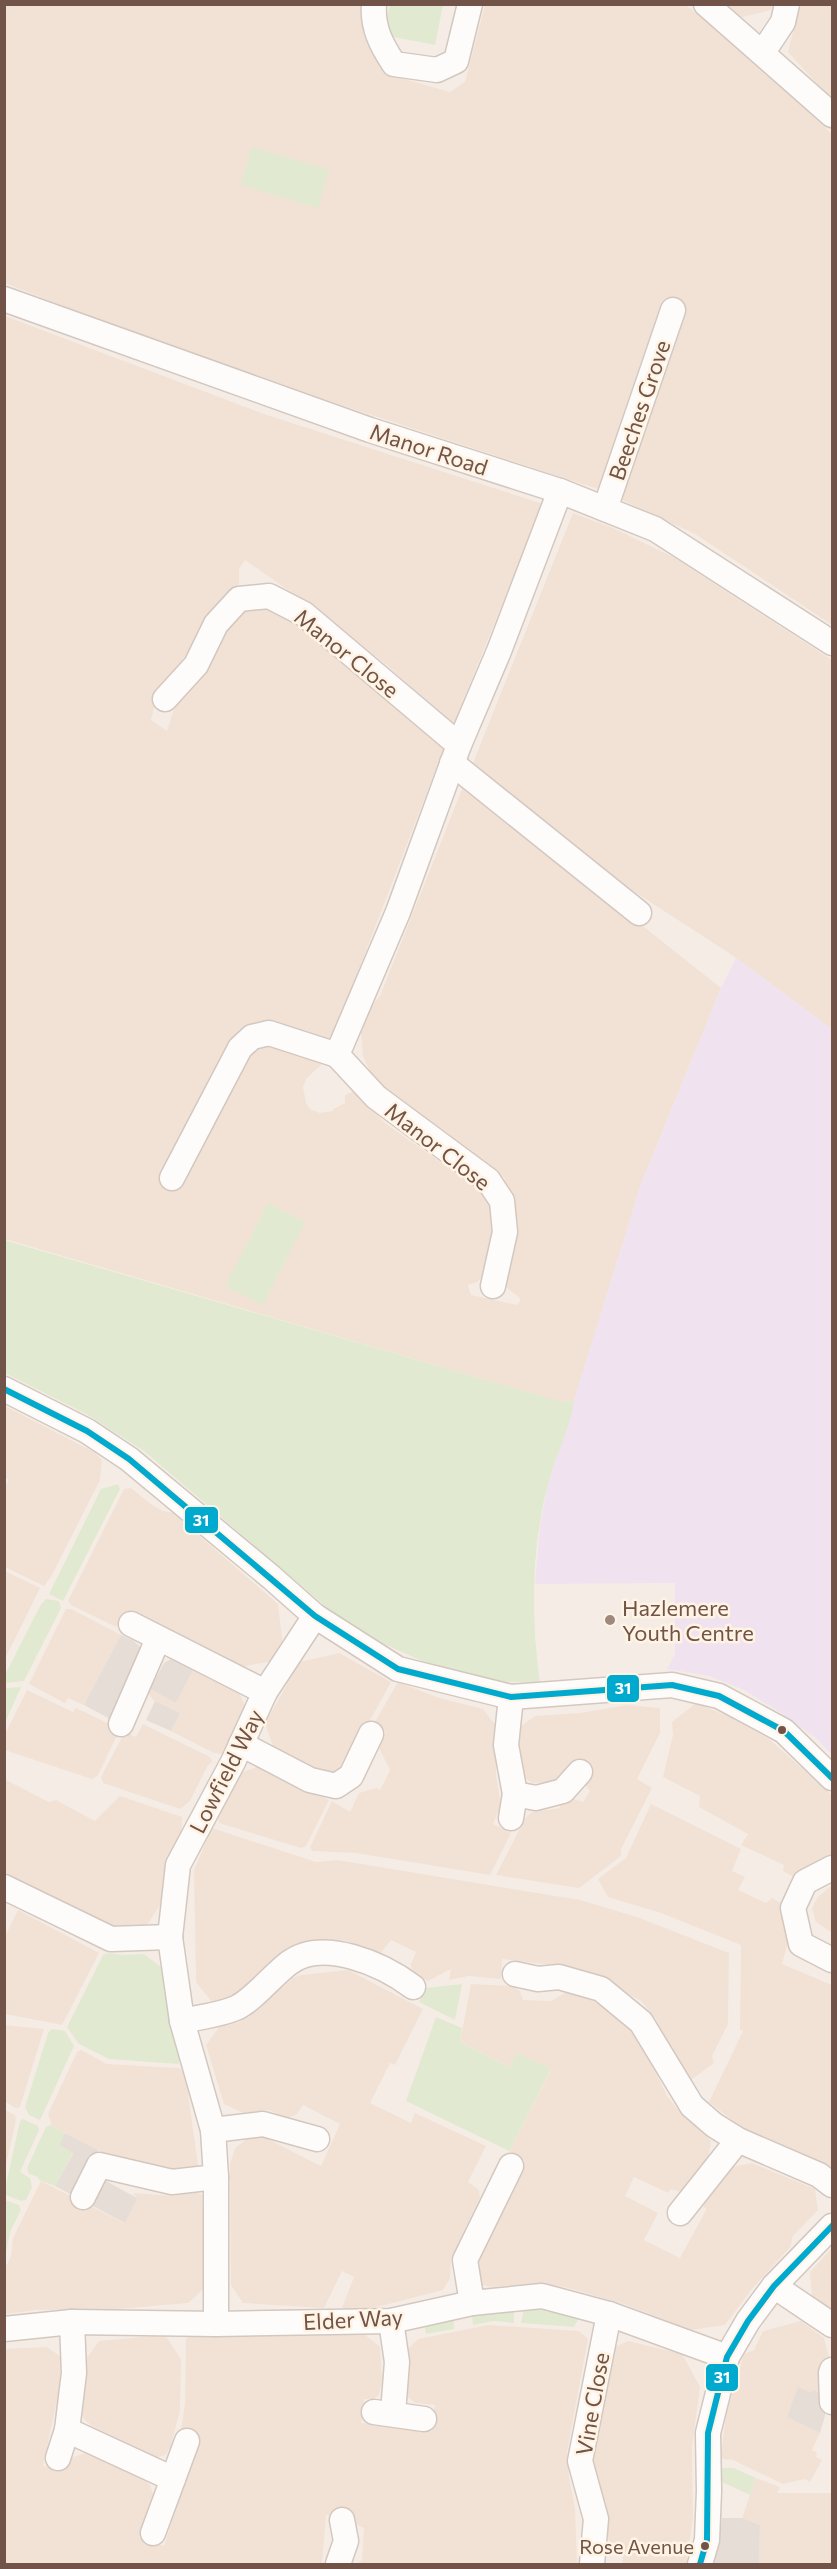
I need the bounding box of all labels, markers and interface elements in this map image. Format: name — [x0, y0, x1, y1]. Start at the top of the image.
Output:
street label: Beeches Grove — [602, 336, 676, 484]
street label: Manor Road — [367, 417, 491, 481]
street label: Manor Close — [289, 603, 405, 703]
street label: Manor Close — [380, 1096, 496, 1196]
line badge: 31 — [184, 1506, 219, 1534]
text: 31 — [193, 1510, 209, 1529]
place label: Hazlemere Youth Centre — [622, 1594, 754, 1646]
marker: Hazlemere Youth Centre — [603, 1613, 617, 1627]
line badge: 31 — [606, 1674, 640, 1703]
text: 31 — [615, 1678, 631, 1697]
street label: Lowfield Way — [183, 1705, 269, 1837]
unlabelled marker — [776, 1724, 788, 1736]
street label: Elder Way — [302, 2303, 404, 2335]
street label: Vine Close — [570, 2350, 614, 2458]
line badge: 31 — [705, 2363, 739, 2392]
text: 31 — [714, 2367, 730, 2386]
place label: Rose Avenue — [579, 2534, 694, 2558]
marker: Rose Avenue — [699, 2540, 711, 2552]

